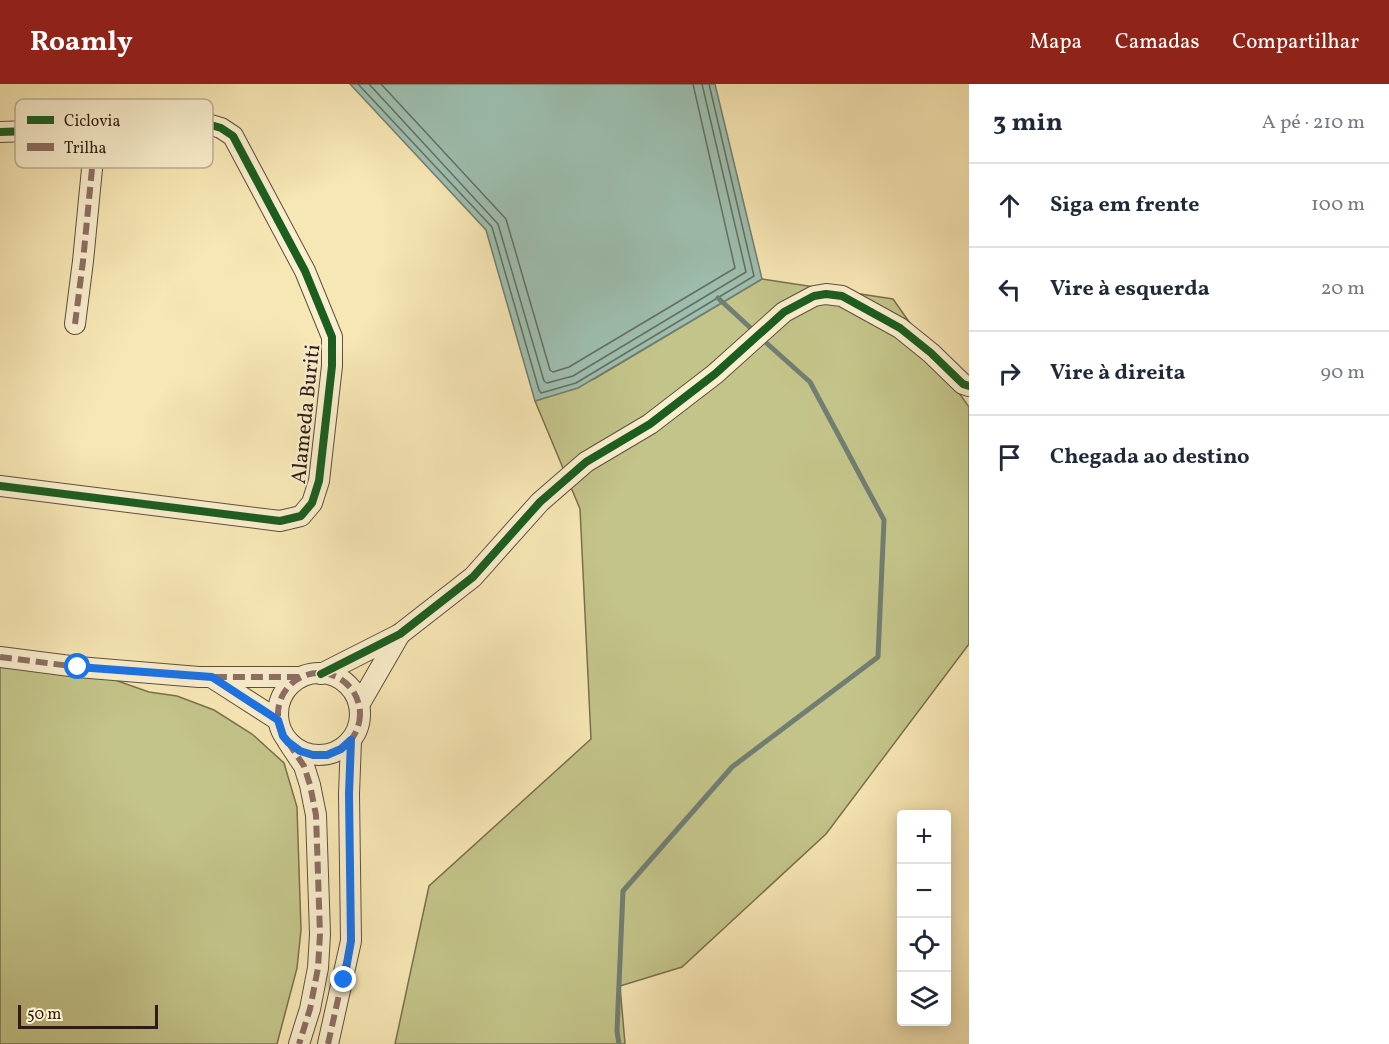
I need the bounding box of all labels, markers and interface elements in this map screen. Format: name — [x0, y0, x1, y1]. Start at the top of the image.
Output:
text: Roamly — [30, 23, 133, 62]
text: Mapa — [1029, 28, 1082, 57]
text: Camadas — [1115, 28, 1199, 57]
text: Compartilhar — [1232, 28, 1359, 57]
legend — [15, 99, 213, 168]
text: 3 min — [993, 105, 1063, 141]
text: A pé · 210 m — [1262, 109, 1365, 137]
text: Ciclovia — [64, 111, 120, 133]
text: Trilha — [64, 138, 107, 160]
icon: ahead — [993, 189, 1026, 222]
text: Siga em frente — [1050, 190, 1200, 221]
text: 100 m — [1311, 191, 1365, 219]
icon: left — [993, 273, 1026, 306]
text: Vire à esquerda — [1050, 274, 1210, 305]
text: 20 m — [1321, 275, 1365, 303]
street label: Alameda Buriti — [285, 343, 328, 485]
icon: right — [993, 357, 1026, 390]
text: Vire à direita — [1050, 358, 1186, 389]
text: 90 m — [1321, 359, 1365, 387]
icon: arrive — [993, 441, 1026, 474]
text: Chegada ao destino — [1050, 442, 1250, 473]
route start — [64, 653, 90, 679]
map controls — [897, 810, 951, 1026]
button: + — [897, 810, 951, 864]
button: − — [897, 864, 951, 918]
button: locate — [897, 918, 951, 972]
route end — [330, 966, 356, 992]
button: layers — [897, 972, 951, 1026]
scale bar — [18, 1002, 158, 1030]
text: 50 m — [27, 1004, 61, 1026]

